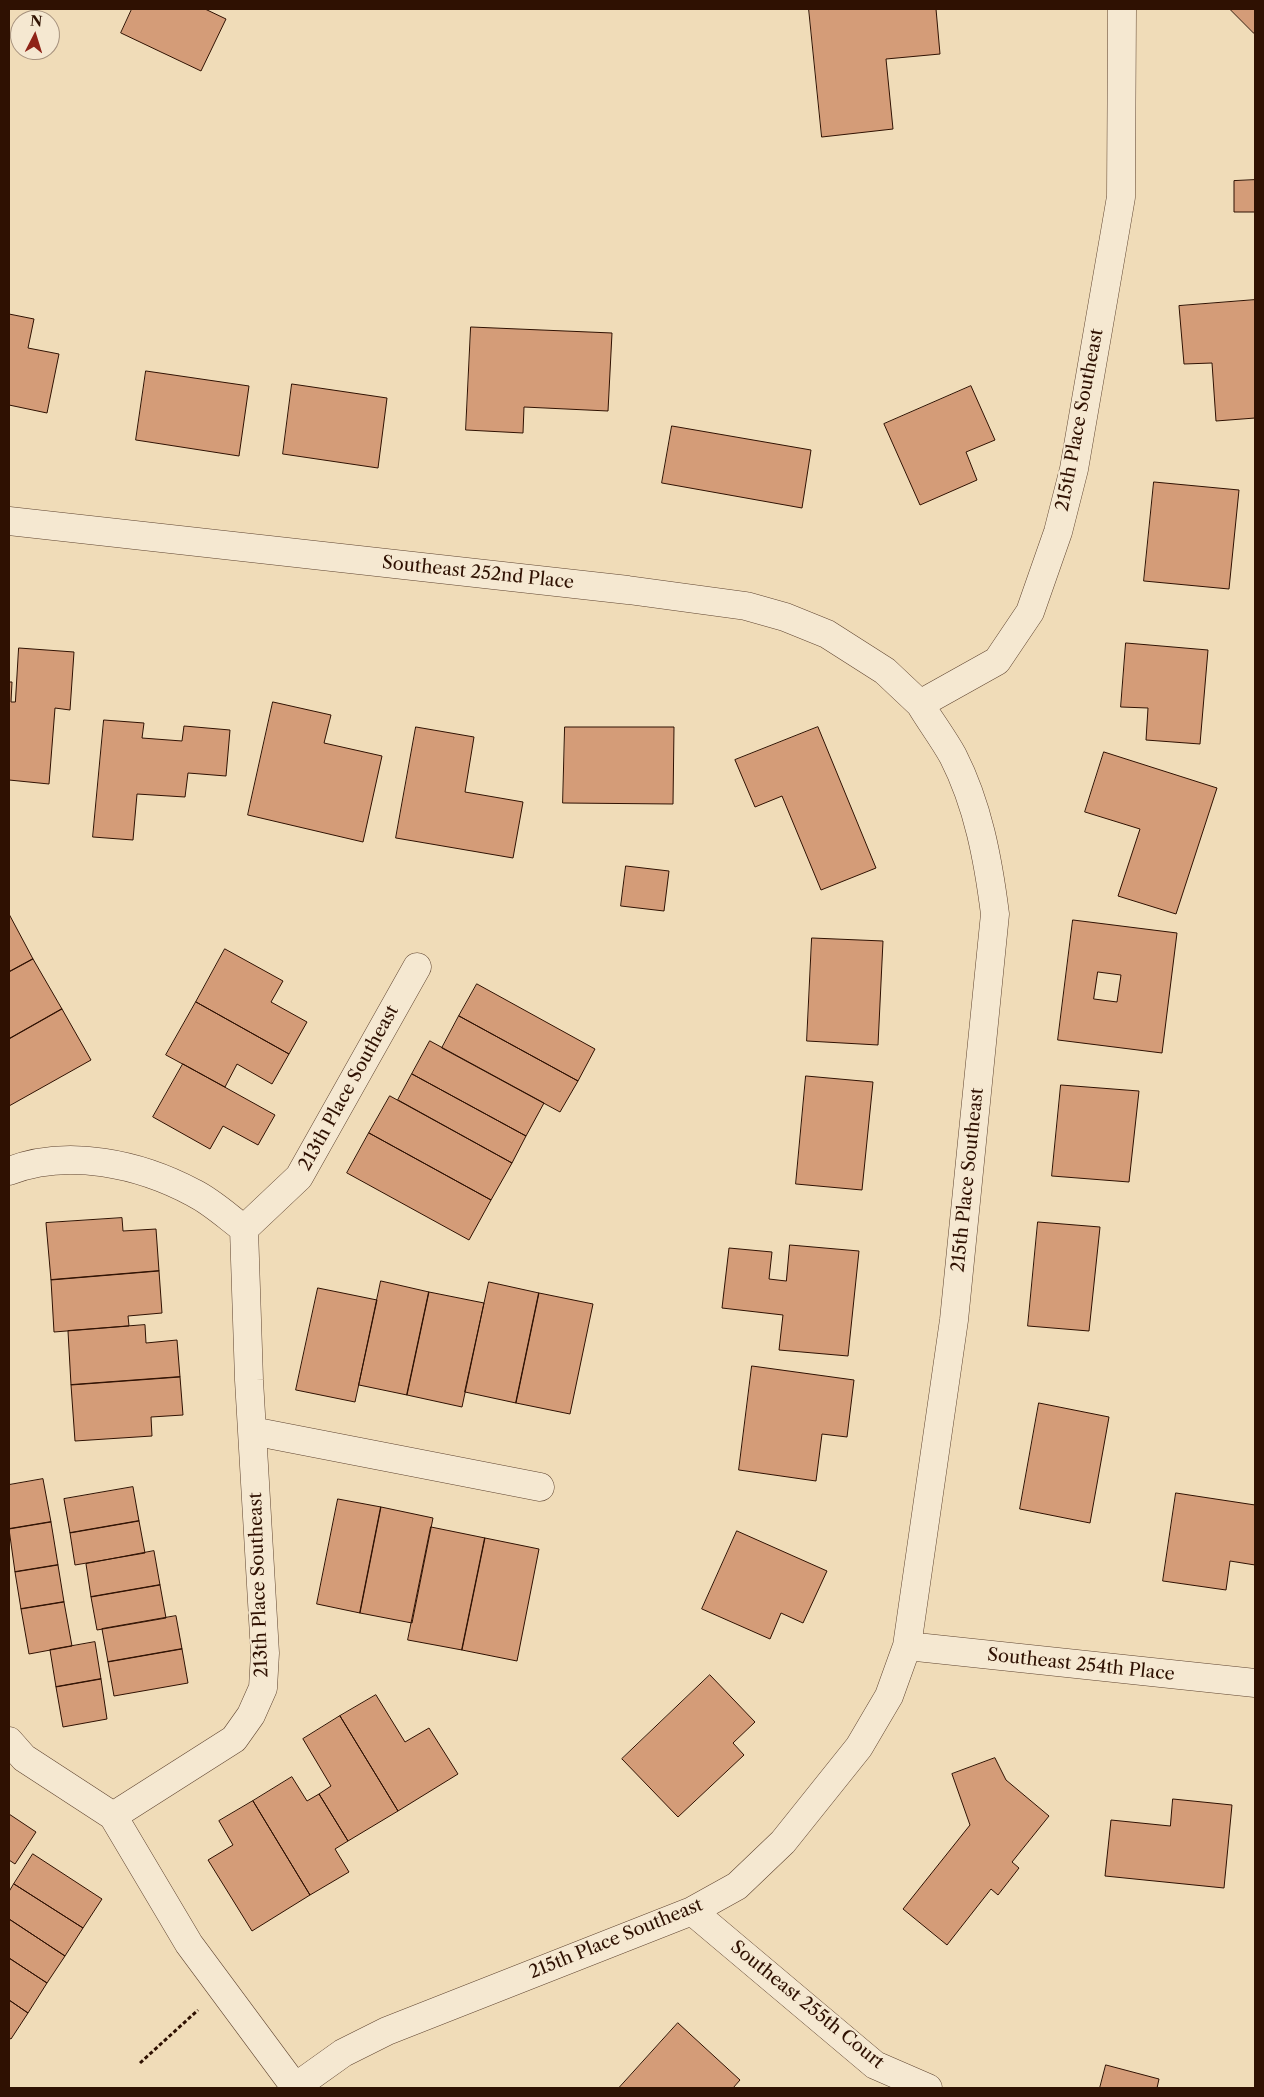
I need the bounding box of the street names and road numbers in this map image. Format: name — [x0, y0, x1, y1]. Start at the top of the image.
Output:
street label: 215th Place Southeast — [1052, 327, 1108, 513]
street label: Southeast 252nd Place — [381, 552, 575, 594]
street label: 213th Place Southeast — [295, 1002, 403, 1174]
street label: 215th Place Southeast — [948, 1087, 988, 1273]
street label: 213th Place Southeast — [245, 1492, 273, 1678]
street label: Southeast 254th Place — [986, 1644, 1176, 1686]
street label: 215th Place Southeast — [526, 1894, 706, 1984]
street label: Southeast 255th Court — [726, 1936, 888, 2074]

